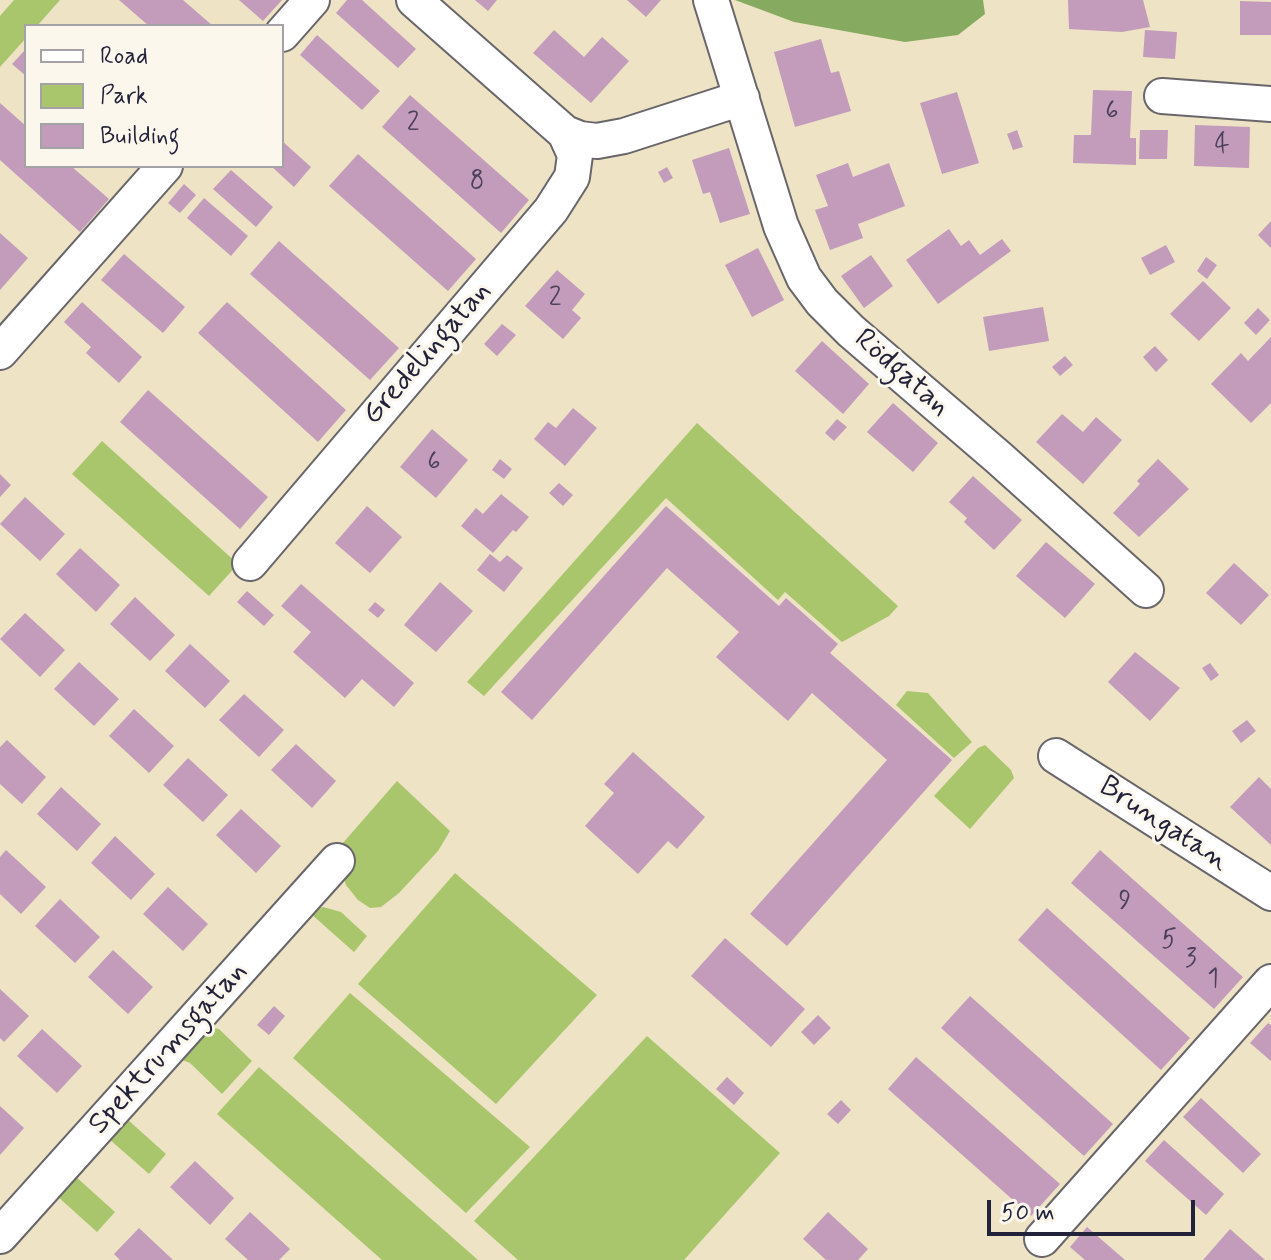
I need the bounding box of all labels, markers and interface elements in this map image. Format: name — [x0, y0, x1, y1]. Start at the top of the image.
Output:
legend — [24, 24, 284, 168]
text: Road — [100, 41, 148, 72]
text: Park — [100, 81, 148, 112]
house number: 6 — [1105, 97, 1119, 129]
house number: 2 — [407, 109, 419, 141]
text: Building — [100, 121, 180, 152]
house number: 4 — [1214, 131, 1230, 163]
house number: 8 — [470, 167, 484, 199]
street label: Gredelingatan — [356, 275, 500, 433]
house number: 2 — [549, 284, 561, 316]
street label: Rödgatan — [846, 323, 956, 425]
house number: 6 — [427, 448, 441, 480]
street label: Brungatan — [1091, 770, 1235, 880]
house number: 9 — [1119, 887, 1131, 919]
house number: 5 — [1161, 926, 1177, 958]
house number: 3 — [1185, 945, 1197, 977]
street label: Spektrumsgatan — [82, 955, 256, 1143]
house number: 1 — [1207, 965, 1219, 997]
scale bar — [991, 1184, 1199, 1234]
text: 50 m — [1001, 1198, 1055, 1229]

